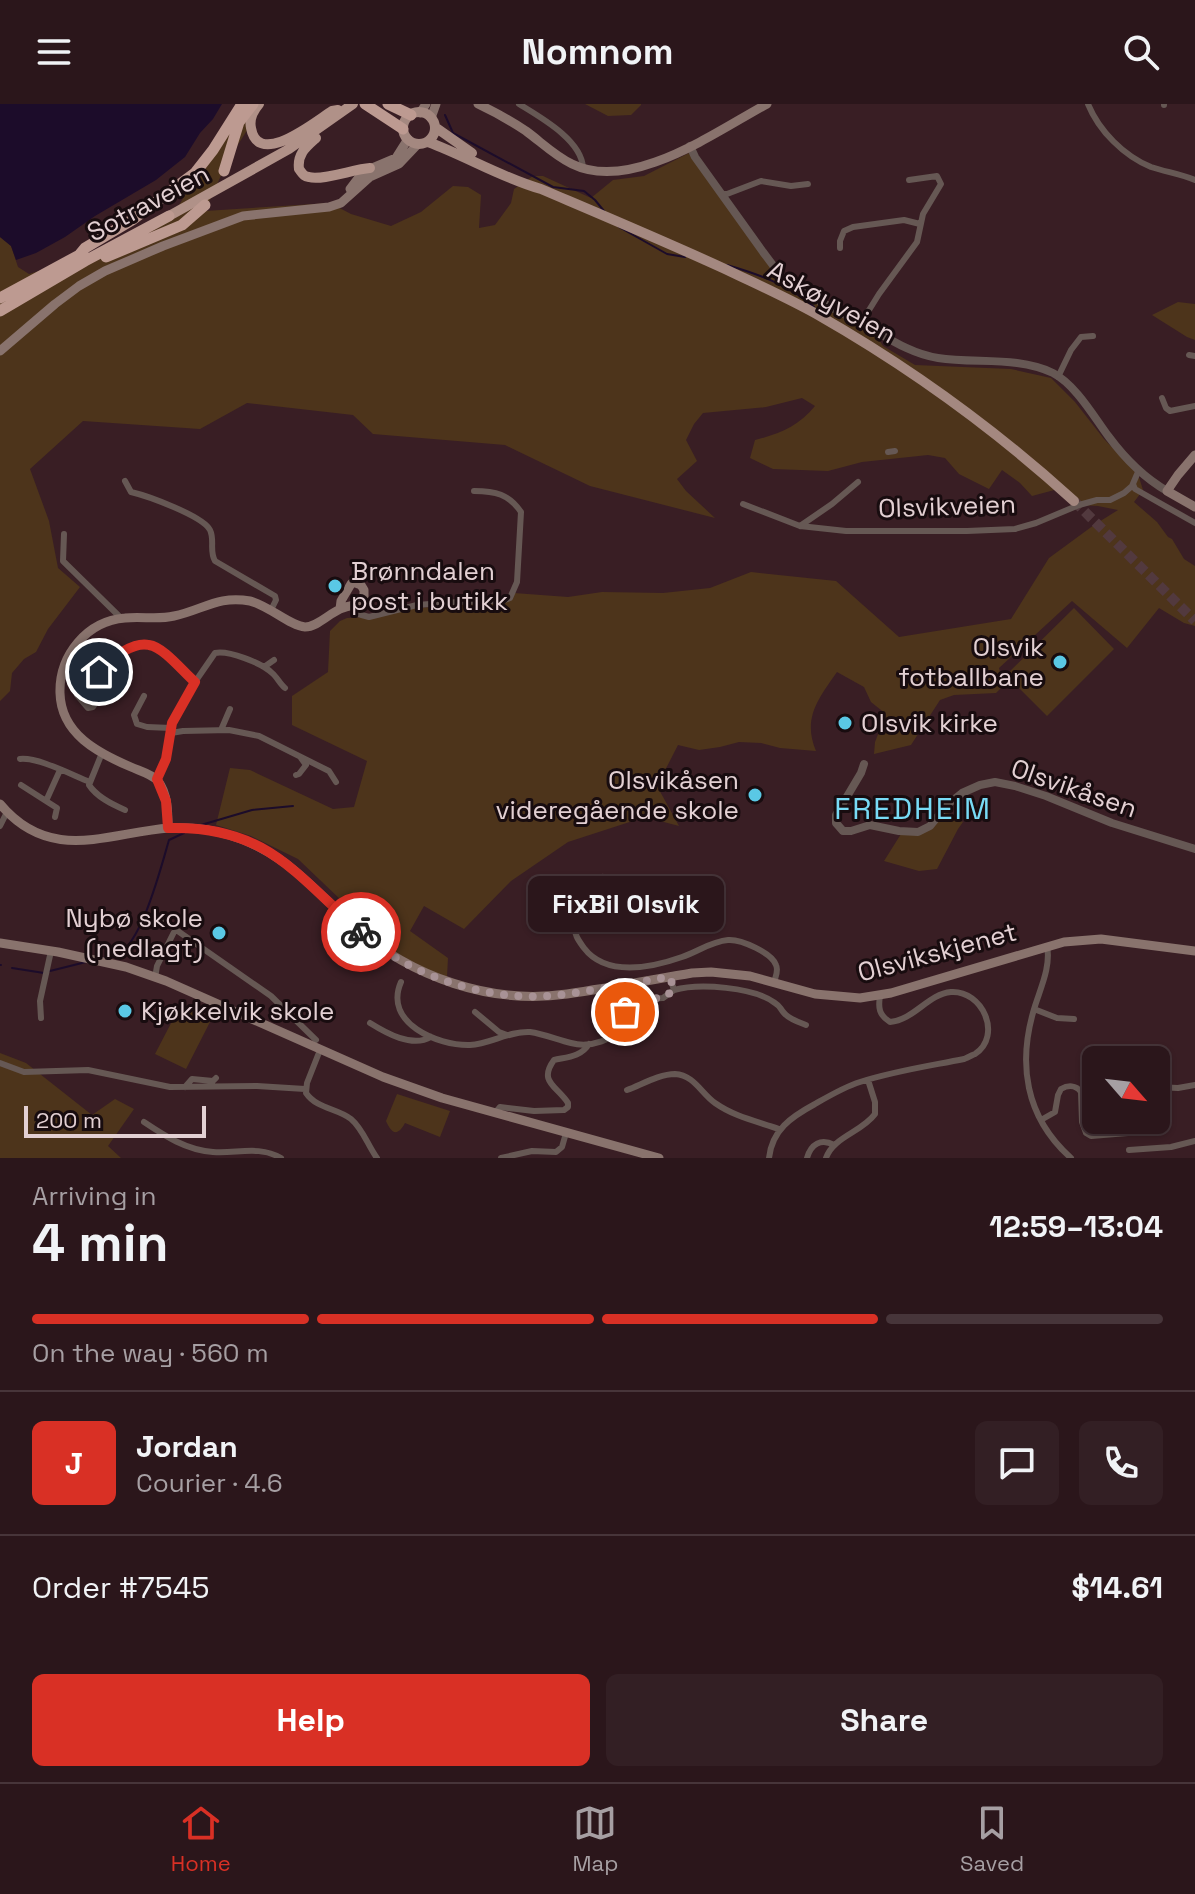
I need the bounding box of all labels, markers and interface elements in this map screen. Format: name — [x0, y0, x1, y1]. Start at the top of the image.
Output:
text: Nomnom — [522, 29, 673, 75]
icon: menu — [32, 30, 76, 74]
icon: search — [1119, 30, 1163, 74]
street label: Sotraveien — [81, 157, 215, 249]
street label: Askøyveien — [762, 253, 902, 351]
street label: Olsvikveien — [877, 487, 1017, 525]
place label: Brønndalen post i butikk — [351, 554, 508, 618]
marker: Brønndalen post i butikk — [326, 577, 344, 595]
place label: Olsvik fotballbane — [898, 630, 1044, 694]
pin — [65, 638, 133, 706]
icon: home — [77, 650, 121, 694]
marker: Olsvik fotballbane — [1051, 653, 1069, 671]
place label: Olsvik kirke — [861, 706, 998, 740]
marker: Olsvik kirke — [836, 714, 854, 732]
street label: Olsvikåsen — [1007, 751, 1141, 825]
place label: Olsvikåsen videregående skole — [495, 763, 739, 827]
marker: Olsvikåsen videregående skole — [746, 786, 764, 804]
district label: FREDHEIM — [834, 789, 992, 828]
callout: FixBil Olsvik — [527, 876, 723, 932]
text: FixBil Olsvik — [552, 887, 700, 921]
courier — [321, 892, 401, 972]
place label: Nybø skole (nedlagt) — [65, 901, 203, 965]
icon: bike — [339, 910, 383, 954]
street label: Olsvikskjenet — [854, 914, 1020, 990]
marker: Nybø skole (nedlagt) — [210, 924, 228, 942]
pin — [591, 978, 659, 1046]
icon: bag — [603, 990, 647, 1034]
place label: Kjøkkelvik skole — [141, 994, 334, 1028]
marker: Kjøkkelvik skole — [116, 1002, 134, 1020]
north arrow — [1082, 1046, 1170, 1134]
map controls — [1082, 1046, 1170, 1134]
scale bar — [24, 1102, 206, 1138]
text: 200 m — [36, 1106, 102, 1134]
text: Arriving in — [32, 1179, 156, 1213]
text: 12:59–13:04 — [989, 1207, 1163, 1246]
text: 4 min — [32, 1210, 169, 1276]
text: On the way · 560 m — [32, 1336, 269, 1370]
button: chat — [975, 1421, 1059, 1505]
button: phone — [1079, 1421, 1163, 1505]
text: Jordan — [136, 1427, 238, 1466]
text: J — [65, 1444, 83, 1483]
text: Courier · 4.6 — [136, 1466, 283, 1500]
text: Order #7545 — [32, 1568, 209, 1607]
text: $14.61 — [1072, 1568, 1163, 1607]
button: Help — [32, 1674, 590, 1766]
button: Share — [606, 1674, 1163, 1766]
tab: Home — [171, 1801, 231, 1877]
tab: Map — [572, 1801, 618, 1877]
tab: Saved — [960, 1801, 1024, 1877]

